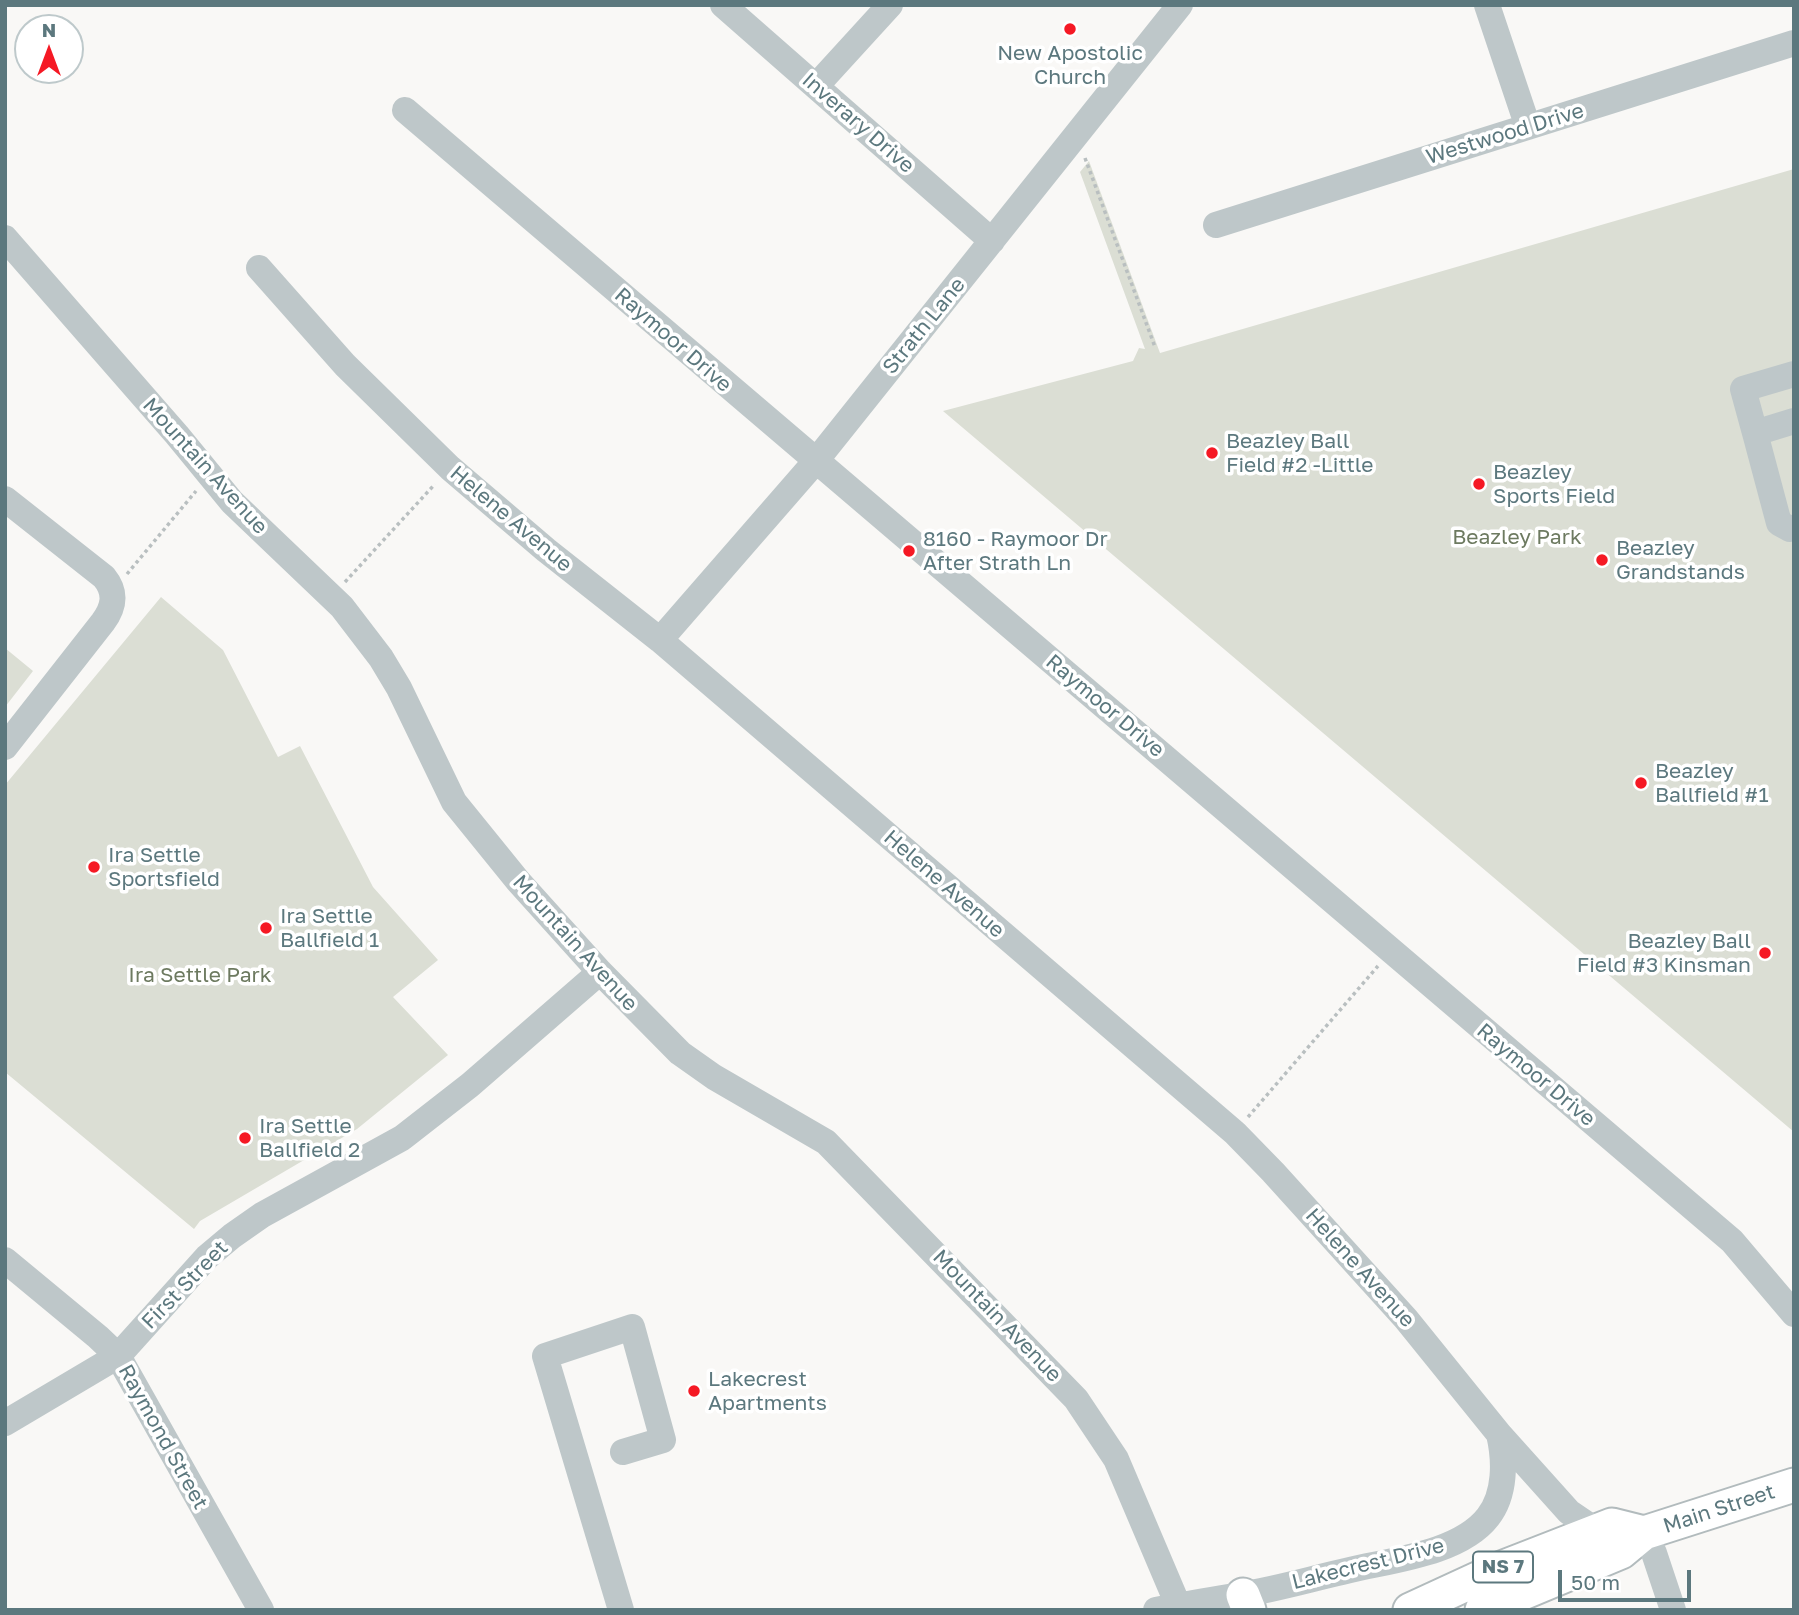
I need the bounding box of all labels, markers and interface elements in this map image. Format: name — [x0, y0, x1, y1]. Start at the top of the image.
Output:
north arrow — [14, 14, 84, 84]
text: N — [42, 18, 56, 41]
marker: New Apostolic Church — [1062, 21, 1078, 37]
place label: New Apostolic Church — [997, 40, 1143, 90]
street label: Inverary Drive — [797, 67, 919, 179]
street label: Westwood Drive — [1423, 98, 1587, 170]
street label: Strath Lane — [877, 273, 971, 379]
street label: Raymoor Drive — [609, 282, 737, 398]
street label: Mountain Avenue — [137, 393, 273, 539]
place label: Beazley Ball Field #2 -Little — [1226, 428, 1374, 478]
marker: Beazley Ball Field #2 -Little — [1204, 445, 1220, 461]
place label: Beazley Sports Field — [1493, 459, 1615, 509]
street label: Helene Avenue — [445, 461, 577, 577]
marker: Beazley Sports Field — [1471, 476, 1487, 492]
park label: Beazley Park — [1452, 524, 1582, 550]
place label: 8160 - Raymoor Dr After Strath Ln — [923, 526, 1108, 576]
place label: Beazley Grandstands — [1616, 535, 1745, 585]
marker: 8160 - Raymoor Dr After Strath Ln — [901, 543, 917, 559]
marker: Beazley Grandstands — [1594, 552, 1610, 568]
street label: Raymoor Drive — [1041, 649, 1169, 763]
place label: Beazley Ballfield #1 — [1655, 758, 1769, 808]
marker: Beazley Ballfield #1 — [1633, 775, 1649, 791]
street label: Helene Avenue — [879, 825, 1009, 943]
place label: Ira Settle Sportsfield — [108, 842, 220, 892]
marker: Ira Settle Sportsfield — [86, 859, 102, 875]
street label: Mountain Avenue — [507, 870, 643, 1016]
place label: Ira Settle Ballfield 1 — [280, 903, 379, 953]
marker: Ira Settle Ballfield 1 — [258, 920, 274, 936]
place label: Beazley Ball Field #3 Kinsman — [1577, 928, 1751, 978]
marker: Beazley Ball Field #3 Kinsman — [1757, 945, 1773, 961]
park label: Ira Settle Park — [128, 962, 272, 988]
street label: Raymoor Drive — [1472, 1018, 1600, 1132]
place label: Ira Settle Ballfield 2 — [259, 1113, 360, 1163]
marker: Ira Settle Ballfield 2 — [237, 1130, 253, 1146]
street label: Helene Avenue — [1300, 1203, 1420, 1333]
street label: First Street — [137, 1236, 233, 1334]
street label: Mountain Avenue — [927, 1245, 1067, 1387]
street label: Raymond Street — [113, 1360, 213, 1514]
place label: Lakecrest Apartments — [708, 1366, 827, 1416]
marker: Lakecrest Apartments — [686, 1383, 702, 1399]
street label: Main Street — [1660, 1479, 1778, 1539]
street label: Lakecrest Drive — [1289, 1533, 1447, 1595]
road number: NS 7 — [1473, 1552, 1533, 1582]
scale bar — [1561, 1556, 1694, 1600]
text: 50 m — [1571, 1569, 1620, 1595]

